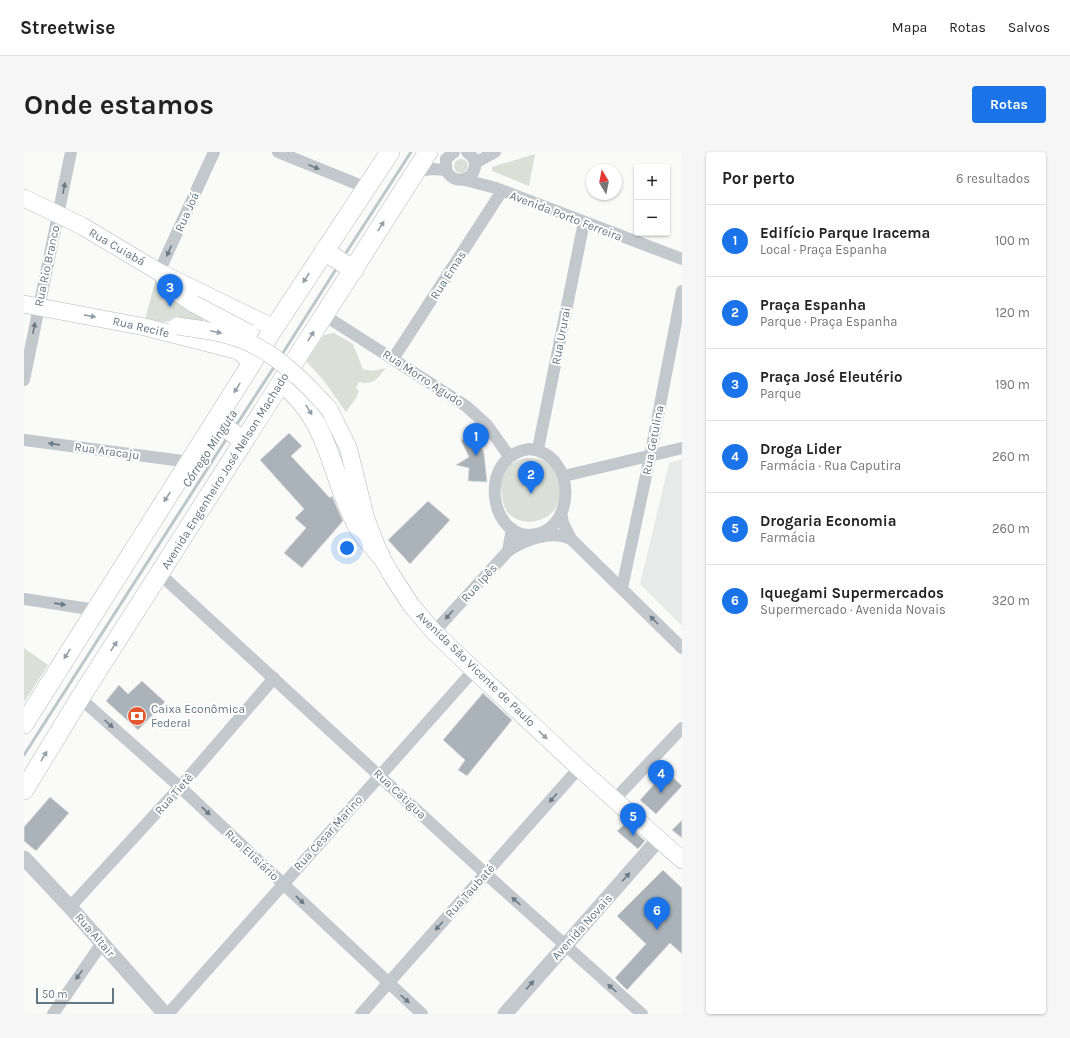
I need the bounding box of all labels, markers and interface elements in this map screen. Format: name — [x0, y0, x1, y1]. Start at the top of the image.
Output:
text: Streetwise — [20, 17, 115, 39]
text: Mapa — [892, 19, 927, 36]
text: Rotas — [949, 19, 986, 36]
text: Salvos — [1008, 19, 1050, 36]
button: Rotas — [972, 86, 1046, 123]
text: Onde estamos — [24, 88, 214, 121]
one-way arrow — [309, 164, 321, 170]
north arrow — [586, 164, 622, 200]
map controls — [634, 164, 670, 236]
button: + — [634, 164, 670, 200]
text: Por perto — [722, 168, 795, 188]
text: 6 resultados — [956, 171, 1030, 186]
one-way arrow — [61, 181, 67, 194]
street label: Avenida Porto Ferreira — [508, 188, 624, 244]
street label: Rua Joá — [172, 190, 202, 234]
button: − — [634, 200, 670, 236]
one-way arrow — [377, 221, 385, 231]
street label: Rua Rio Branco — [32, 224, 62, 308]
text: Edifício Parque Iracema — [760, 224, 930, 242]
street label: Rua Cuiabá — [86, 225, 148, 269]
text: 1 — [733, 233, 737, 248]
text: 100 m — [995, 233, 1030, 248]
text: Local · Praça Espanha — [760, 242, 887, 257]
one-way arrow — [166, 246, 172, 257]
street label: Rua Emas — [427, 248, 469, 302]
one-way arrow — [302, 273, 310, 283]
pin: 3 — [157, 274, 183, 307]
text: Praça Espanha — [760, 296, 866, 314]
text: 2 — [731, 305, 739, 320]
text: 120 m — [995, 305, 1030, 320]
street label: Rua Ururai — [549, 306, 573, 366]
one-way arrow — [84, 313, 96, 319]
street label: Rua Recife — [111, 314, 171, 340]
text: Parque · Praça Espanha — [760, 314, 897, 329]
one-way arrow — [31, 322, 37, 335]
one-way arrow — [210, 330, 222, 336]
one-way arrow — [307, 331, 315, 341]
street label: Rua Morro Agudo — [380, 347, 466, 409]
text: Praça José Eleutério — [760, 368, 903, 386]
street label: Avenida Engenheiro José Nelson Machado — [158, 370, 292, 572]
text: 3 — [731, 377, 739, 392]
text: 190 m — [995, 377, 1030, 392]
one-way arrow — [233, 383, 241, 393]
text: Parque — [760, 386, 801, 401]
one-way arrow — [305, 404, 312, 416]
street label: Rua Getulina — [639, 404, 667, 476]
water label: Córrego Minguta — [179, 406, 240, 490]
pin: 1 — [463, 423, 489, 456]
street label: Rua Aracaju — [73, 439, 141, 463]
text: Droga Lider — [760, 440, 841, 458]
one-way arrow — [48, 441, 60, 447]
text: 4 — [731, 449, 739, 464]
text: 260 m — [992, 449, 1030, 464]
text: Farmácia · Rua Caputira — [760, 458, 901, 473]
pin: 2 — [518, 461, 544, 494]
one-way arrow — [163, 492, 171, 503]
text: Drogaria Economia — [760, 512, 897, 530]
text: 5 — [731, 521, 739, 536]
text: 260 m — [992, 521, 1030, 536]
text: Farmácia — [760, 530, 815, 545]
your location — [337, 538, 357, 558]
street label: Rua Ipês — [458, 561, 500, 605]
text: Iquegami Supermercados — [760, 584, 944, 602]
text: 6 — [731, 593, 739, 608]
text: 320 m — [992, 593, 1030, 608]
one-way arrow — [54, 601, 66, 607]
text: Supermercado · Avenida Novais — [760, 602, 946, 617]
street label: Avenida São Vicente de Paulo — [414, 609, 538, 729]
one-way arrow — [445, 610, 454, 620]
one-way arrow — [649, 615, 659, 625]
one-way arrow — [110, 641, 117, 652]
one-way arrow — [64, 649, 71, 660]
place label: Caixa Econômica Federal — [151, 702, 245, 730]
bank icon: Caixa Econômica Federal — [126, 705, 148, 727]
one-way arrow — [104, 719, 115, 728]
one-way arrow — [538, 730, 548, 740]
one-way arrow — [41, 751, 48, 762]
pin: 4 — [648, 760, 674, 793]
street label: Rua Catigua — [371, 766, 429, 822]
street label: Rua Tietê — [152, 771, 196, 817]
one-way arrow — [549, 792, 558, 803]
street label: Rua Cesar Marino — [291, 793, 365, 873]
pin: 5 — [620, 803, 646, 836]
one-way arrow — [201, 806, 211, 816]
street label: Rua Elisiário — [222, 826, 282, 884]
street label: Rua Taubaté — [442, 861, 498, 921]
one-way arrow — [621, 872, 630, 882]
street label: Avenida Novais — [549, 891, 615, 963]
one-way arrow — [295, 896, 305, 905]
one-way arrow — [510, 897, 521, 906]
pin: 6 — [644, 897, 670, 930]
street label: Rua Altair — [72, 910, 118, 960]
one-way arrow — [435, 922, 444, 931]
one-way arrow — [75, 970, 83, 981]
one-way arrow — [526, 979, 535, 990]
one-way arrow — [608, 984, 617, 993]
scale bar — [36, 986, 114, 1005]
text: 50 m — [42, 988, 68, 1001]
one-way arrow — [400, 994, 410, 1003]

